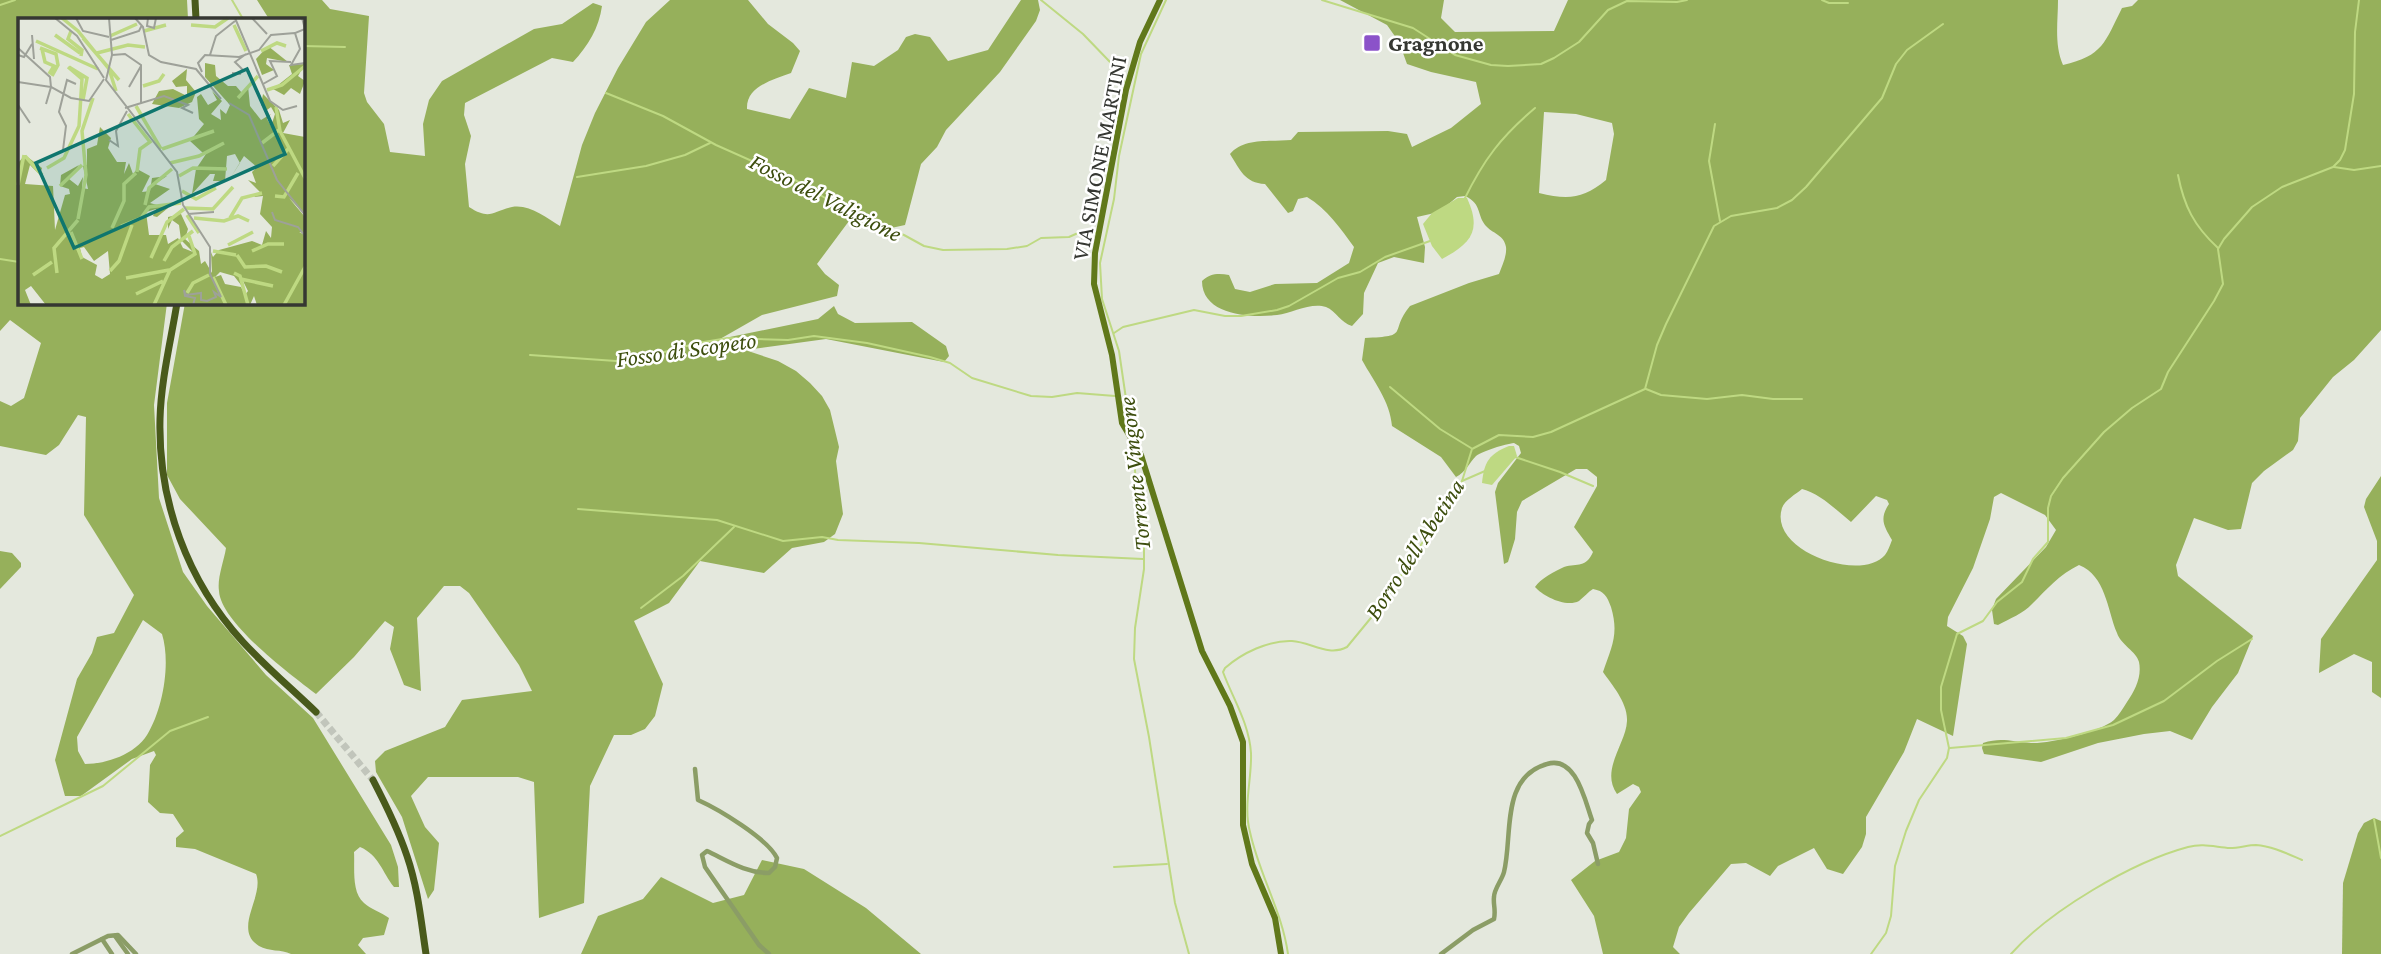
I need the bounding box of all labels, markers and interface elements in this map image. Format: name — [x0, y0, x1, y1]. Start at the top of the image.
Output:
inset map — [18, 18, 304, 304]
place label: Gragnone — [1388, 30, 1484, 56]
marker: Gragnone — [1362, 33, 1382, 53]
street label: VIA SIMONE MARTINI — [1066, 54, 1132, 262]
water label: Fosso del Valigione — [746, 147, 906, 247]
water label: Fosso di Scopeto — [614, 326, 758, 372]
water label: Torrente Vingone — [1112, 396, 1156, 552]
water label: Borro dell'Abetina — [1359, 474, 1469, 624]

